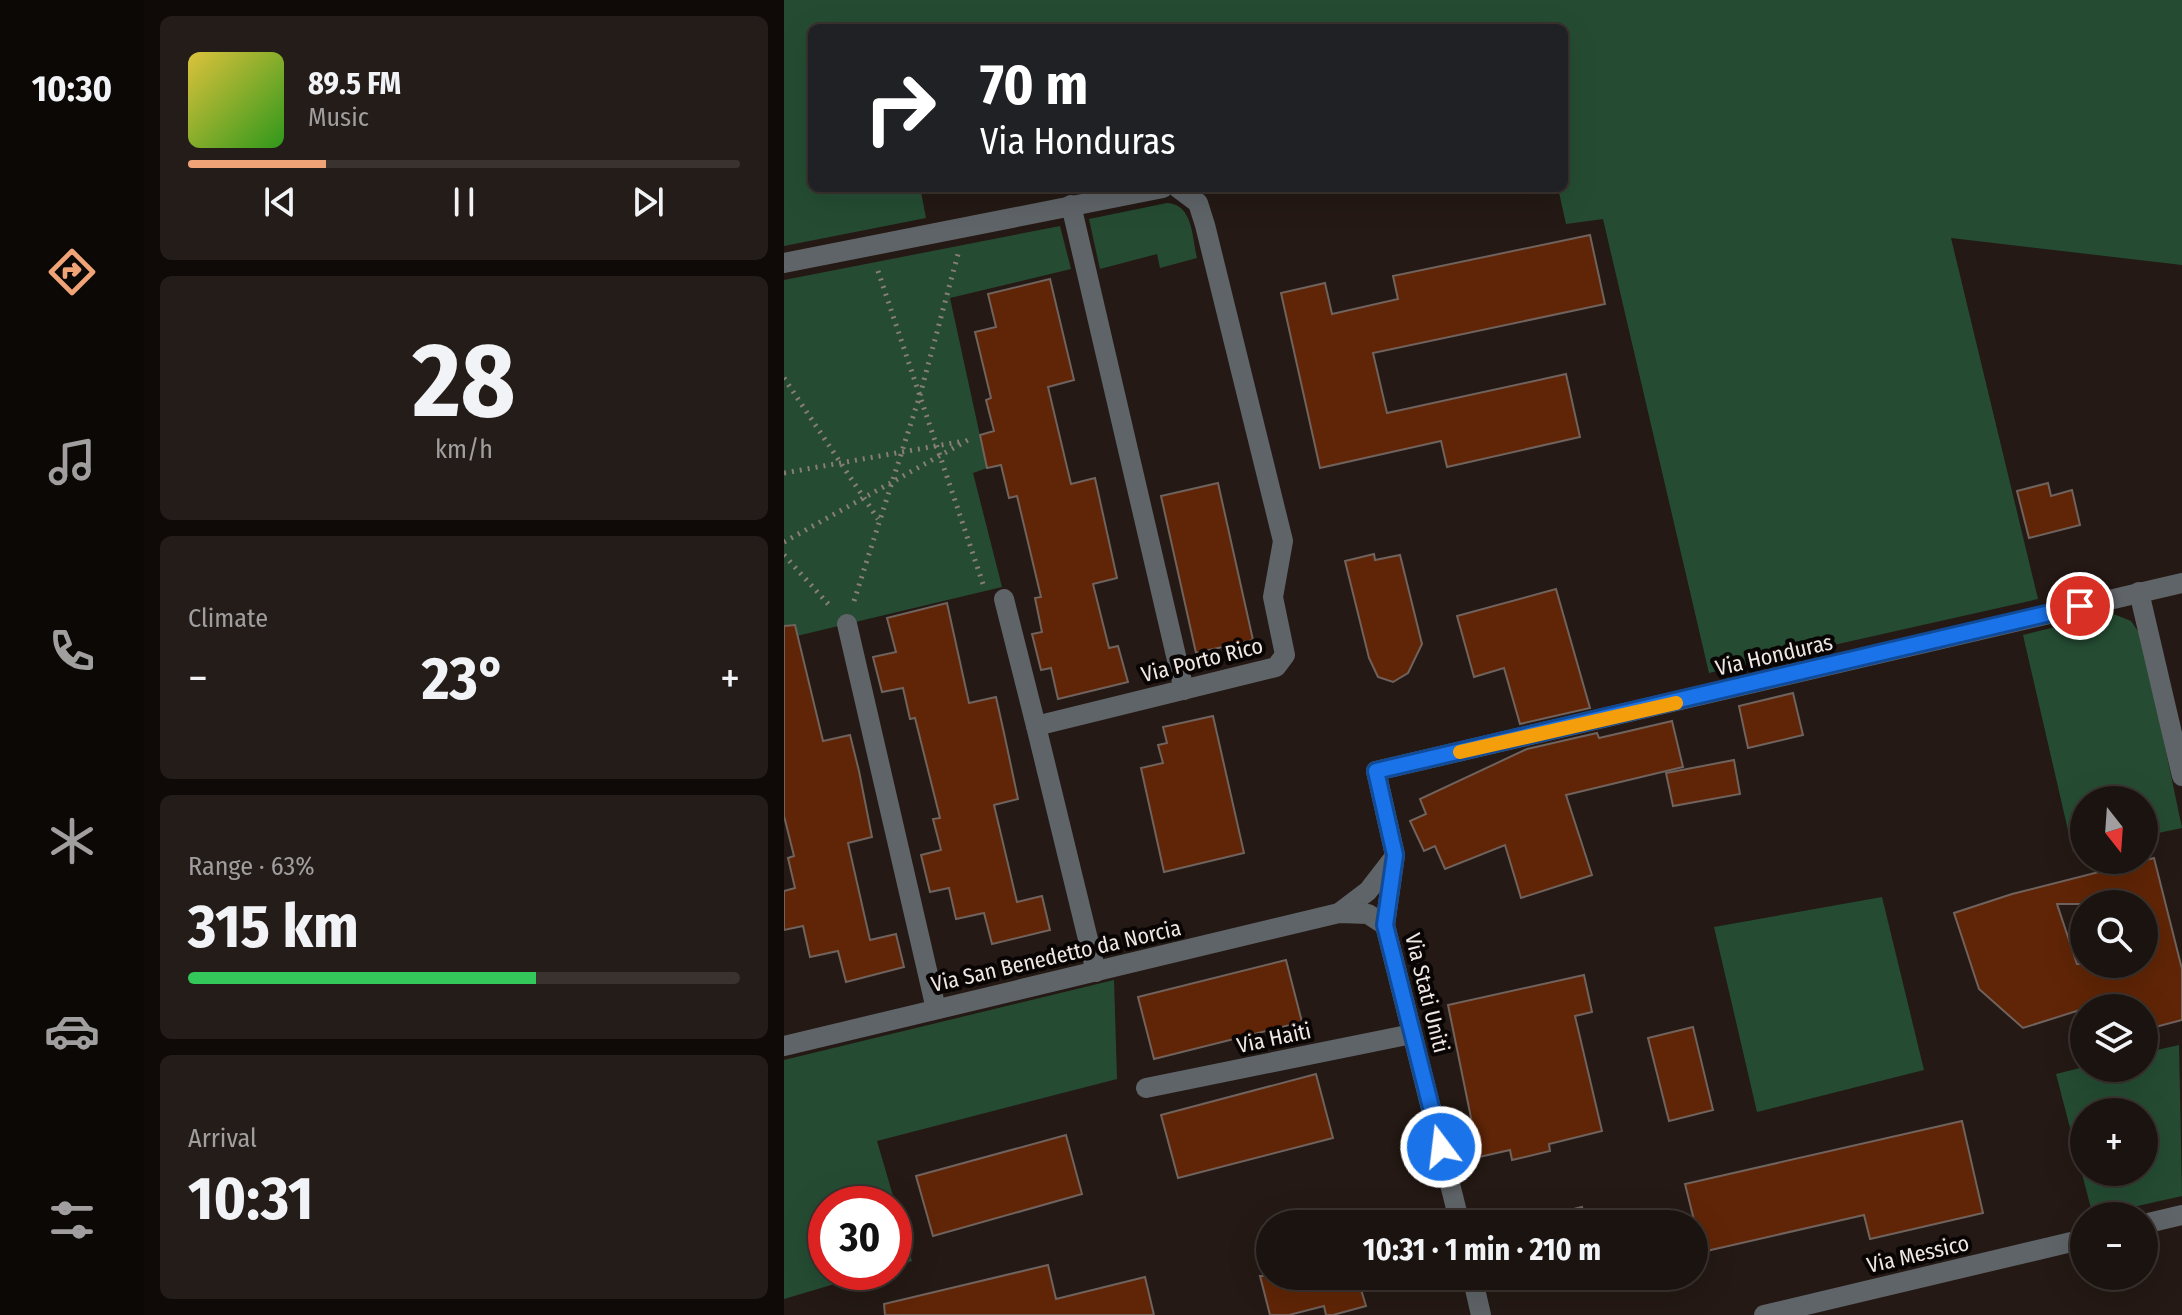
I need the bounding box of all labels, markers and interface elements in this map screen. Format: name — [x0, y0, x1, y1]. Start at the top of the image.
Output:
text: 70 m — [980, 52, 1088, 119]
icon: right — [848, 56, 952, 160]
text: 89.5 FM — [308, 66, 401, 102]
text: 10:30 — [32, 67, 112, 111]
text: Music — [308, 102, 369, 133]
text: Via Honduras — [980, 120, 1176, 164]
icon: previous — [258, 180, 302, 224]
icon: pause — [442, 180, 486, 224]
icon: next — [626, 180, 670, 224]
icon: directions — [44, 244, 100, 300]
text: 28 — [412, 319, 516, 444]
icon: music — [44, 434, 100, 490]
text: km/h — [435, 434, 493, 465]
pin — [2046, 572, 2114, 640]
icon: arrive — [2058, 584, 2102, 628]
text: Climate — [188, 603, 268, 634]
icon: phone — [44, 623, 100, 679]
street label: Via Honduras — [1713, 628, 1835, 682]
street label: Via Porto Rico — [1138, 632, 1266, 688]
text: 23° — [422, 643, 506, 715]
text: − — [188, 652, 208, 705]
text: + — [720, 652, 740, 705]
north arrow — [2070, 786, 2158, 874]
map controls — [2070, 786, 2158, 1290]
icon: climate — [44, 813, 100, 869]
text: Range · 63% — [188, 851, 315, 882]
button: search — [2070, 890, 2158, 978]
text: 315 km — [188, 891, 359, 963]
street label: Via San Benedetto da Norcia — [929, 914, 1183, 998]
street label: Via Stati Uniti — [1399, 930, 1455, 1056]
button: layers — [2070, 994, 2158, 1082]
icon: car — [44, 1003, 100, 1059]
street label: Via Haiti — [1234, 1017, 1314, 1059]
button: + — [2070, 1098, 2158, 1186]
position arrow — [1399, 1105, 1483, 1189]
text: Arrival — [188, 1123, 257, 1154]
text: 10:31 — [188, 1163, 313, 1235]
speed limit sign: 30 — [808, 1186, 912, 1290]
icon: filters — [44, 1192, 100, 1248]
button: − — [2070, 1202, 2158, 1290]
street label: Via Messico — [1864, 1229, 1972, 1279]
text: 10:31 · 1 min · 210 m — [1363, 1232, 1601, 1268]

